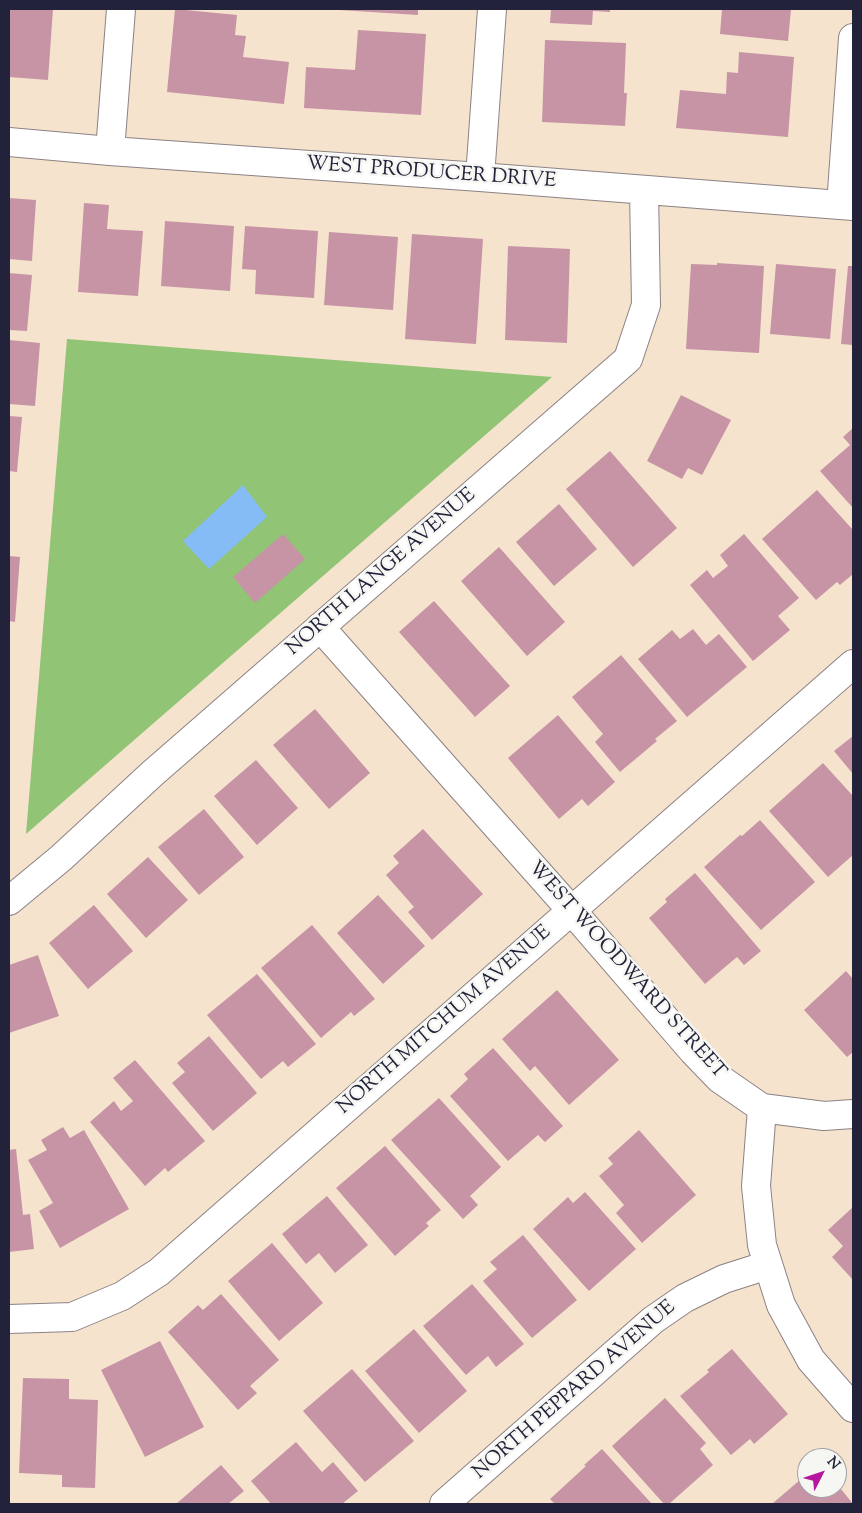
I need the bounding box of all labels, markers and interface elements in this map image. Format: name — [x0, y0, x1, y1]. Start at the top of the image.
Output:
street label: WEST PRODUCER DRIVE — [305, 153, 557, 195]
street label: NORTH LANGE AVENUE — [283, 484, 481, 662]
street label: WEST WOODWARD STREET — [522, 857, 730, 1085]
street label: NORTH MITCHUM AVENUE — [333, 922, 557, 1120]
street label: NORTH PEPPARD AVENUE — [469, 1296, 681, 1486]
north arrow — [797, 1448, 847, 1498]
text: N — [821, 1453, 844, 1475]

